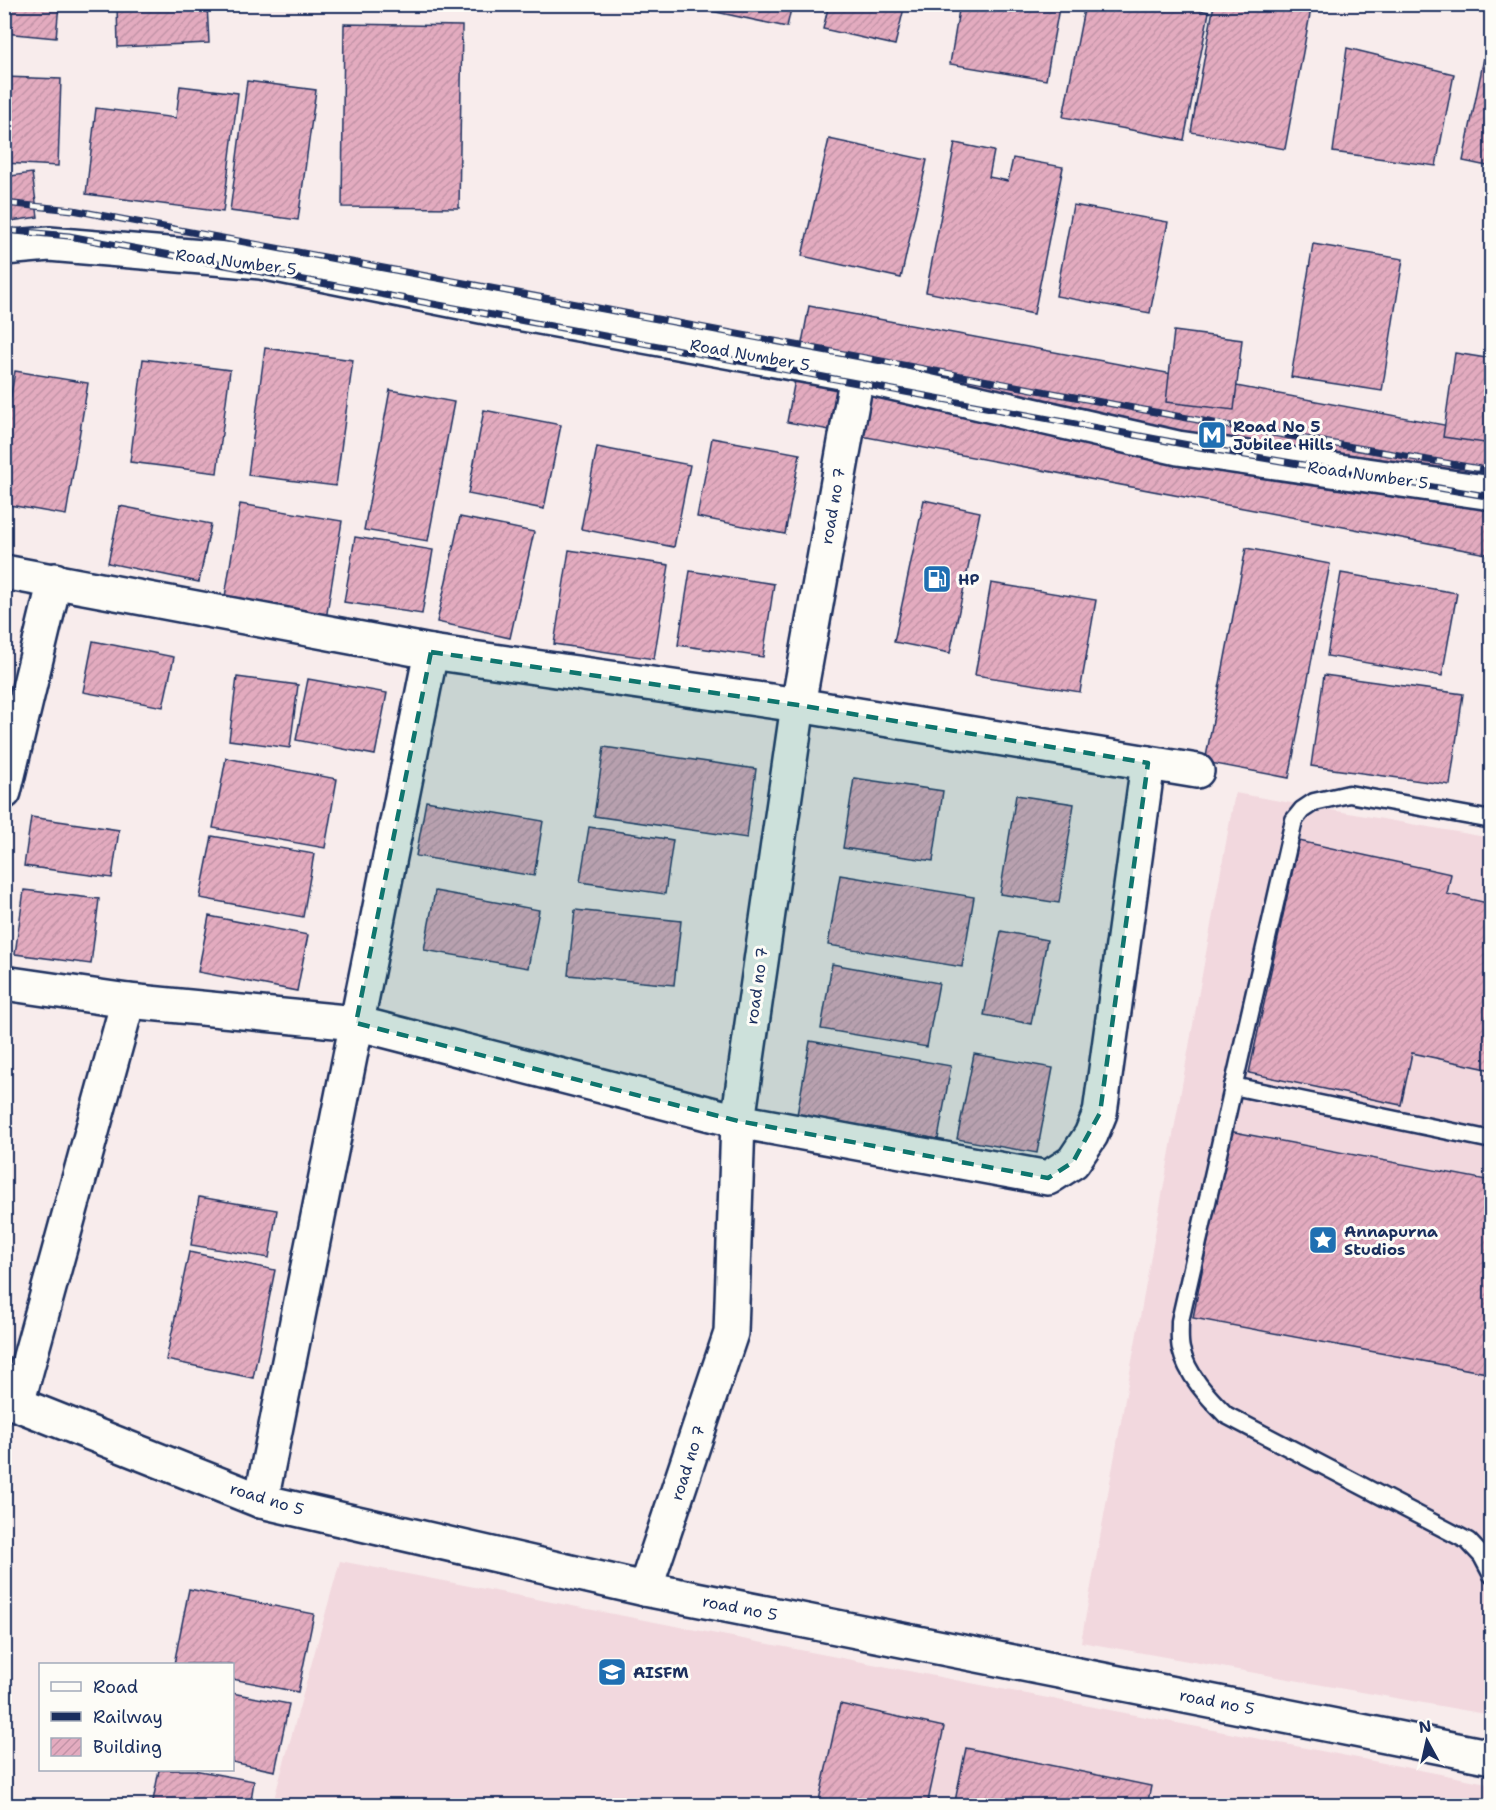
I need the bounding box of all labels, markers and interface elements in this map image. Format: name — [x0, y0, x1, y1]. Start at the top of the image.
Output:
street label: Road Number 5 — [174, 244, 298, 280]
street label: Road Number 5 — [688, 334, 812, 376]
place label: Road No 5 Jubilee Hills — [1233, 416, 1334, 455]
metro station icon: Road No 5 Jubilee Hills — [1196, 419, 1228, 451]
street label: Road Number 5 — [1306, 456, 1430, 494]
street label: road no 7 — [816, 466, 850, 546]
fuel station icon: HP — [921, 563, 953, 595]
place label: HP — [958, 569, 980, 590]
street label: road no 7 — [741, 946, 773, 1026]
place label: Annapurna Studios — [1344, 1221, 1438, 1260]
place icon: Annapurna Studios — [1307, 1224, 1339, 1256]
street label: road no 7 — [666, 1423, 710, 1503]
street label: road no 5 — [227, 1478, 307, 1520]
street label: road no 5 — [700, 1590, 780, 1626]
school or university icon: AISFM — [596, 1656, 628, 1688]
place label: AISFM — [633, 1662, 689, 1683]
legend — [39, 1663, 234, 1771]
text: Road — [93, 1675, 138, 1699]
street label: road no 5 — [1177, 1684, 1257, 1720]
text: Railway — [93, 1705, 163, 1729]
north arrow — [1397, 1711, 1457, 1771]
text: N — [1417, 1715, 1433, 1738]
text: Building — [93, 1735, 162, 1759]

